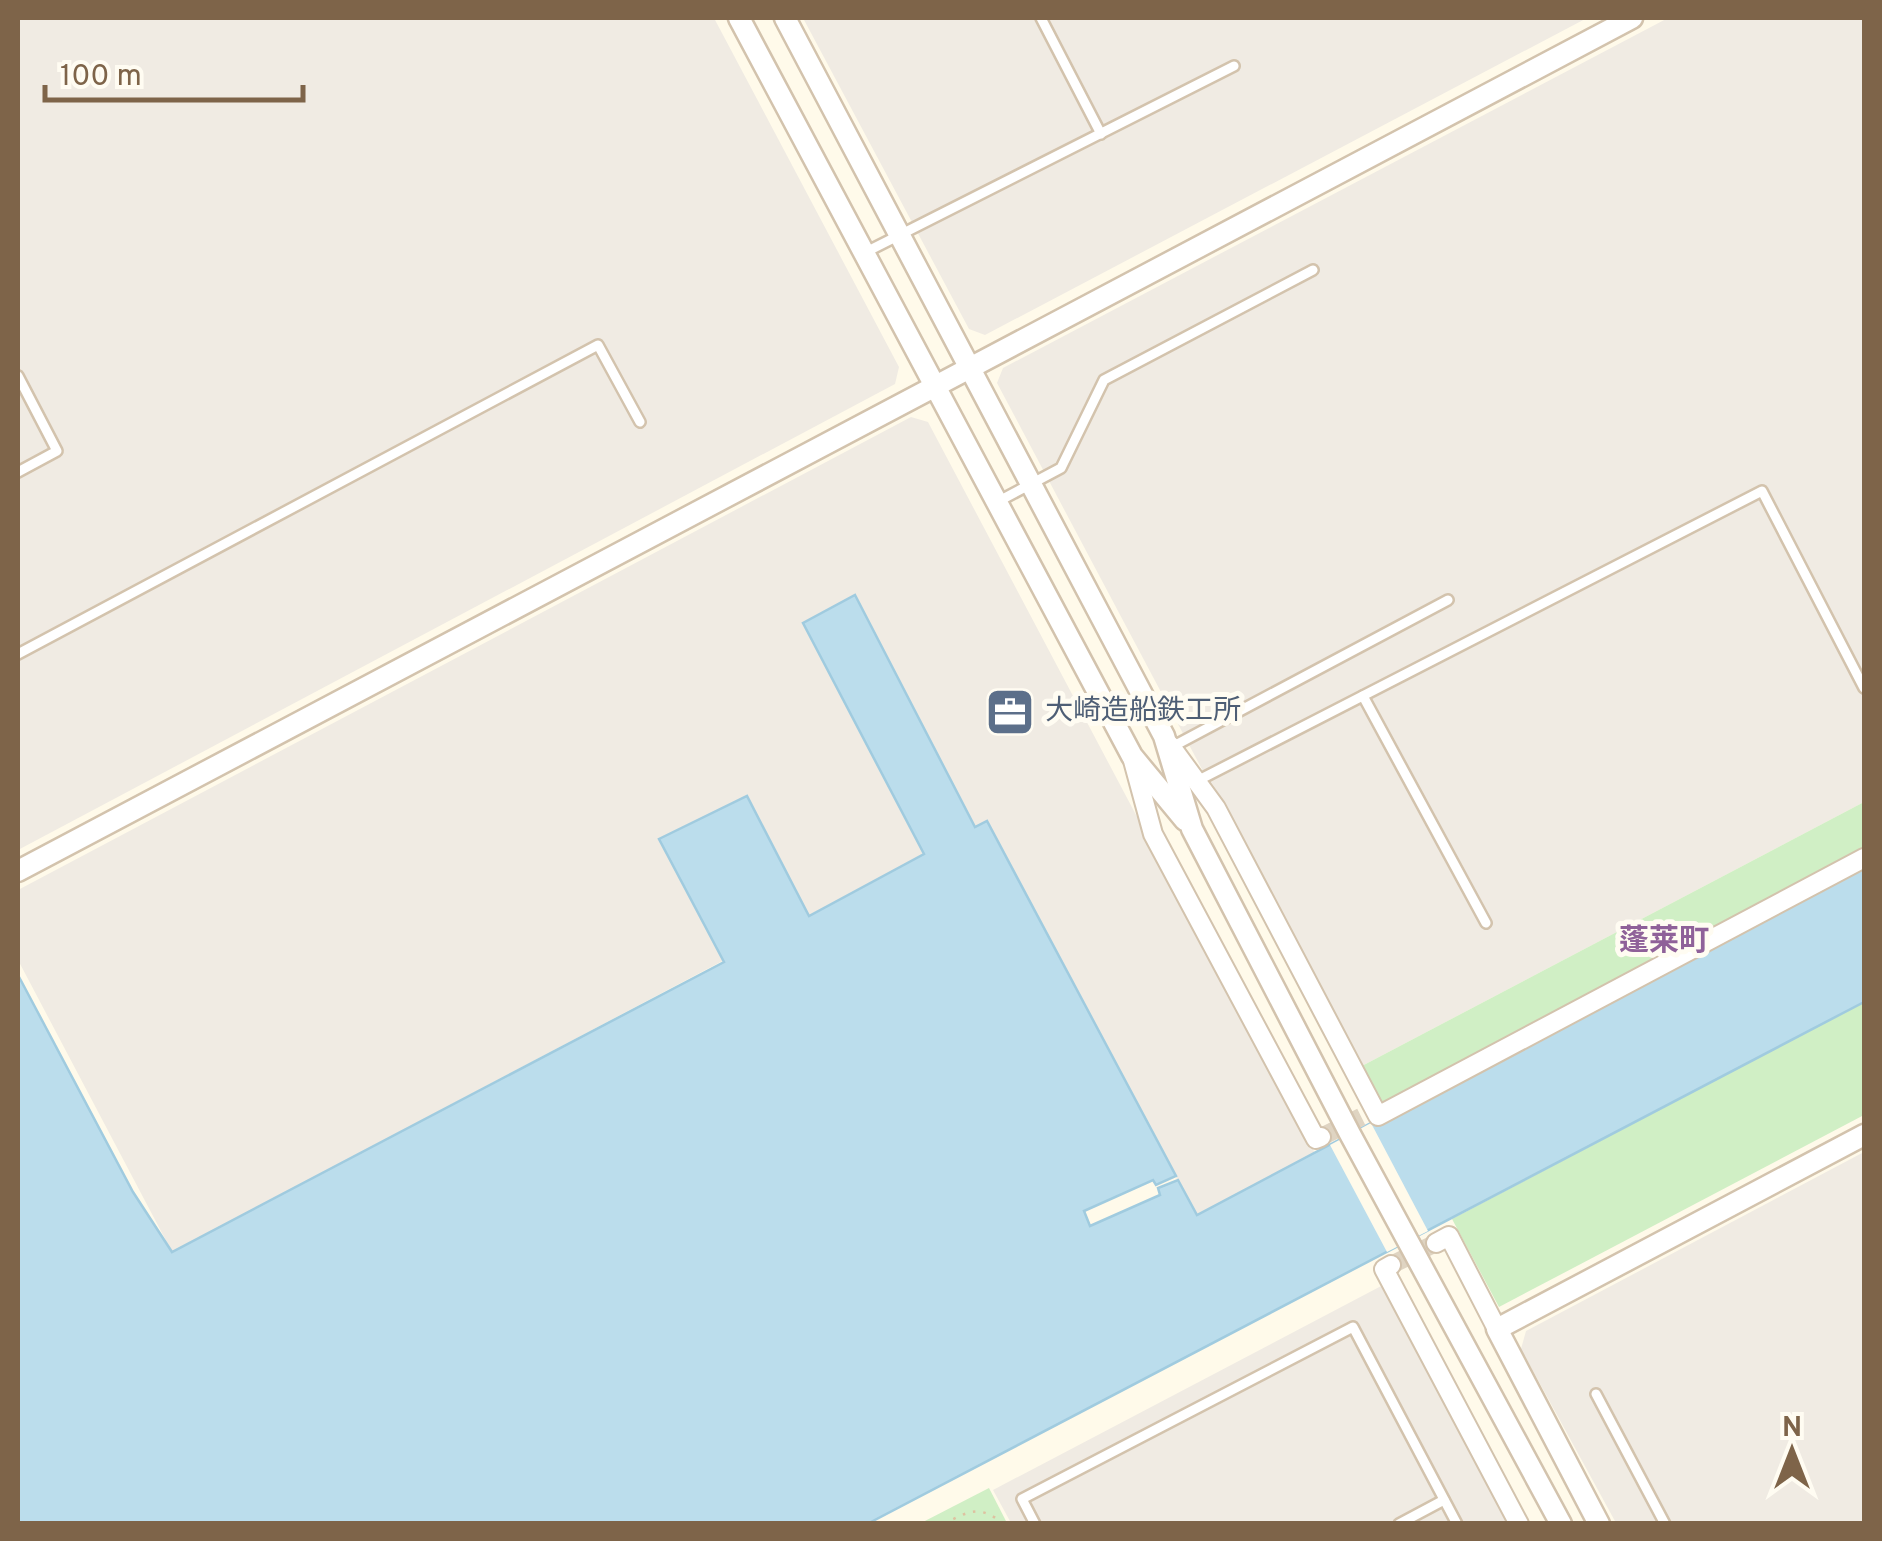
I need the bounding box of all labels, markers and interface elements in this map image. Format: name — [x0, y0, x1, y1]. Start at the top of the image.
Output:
scale bar — [45, 40, 302, 102]
text: 100 m — [60, 59, 142, 96]
office icon: 大崎造船鉄工所 — [984, 686, 1036, 738]
place label: 大崎造船鉄工所 — [1045, 694, 1241, 730]
district label: 蓬莱町 — [1619, 924, 1709, 961]
north arrow — [1742, 1401, 1842, 1501]
text: N — [1782, 1411, 1802, 1447]

